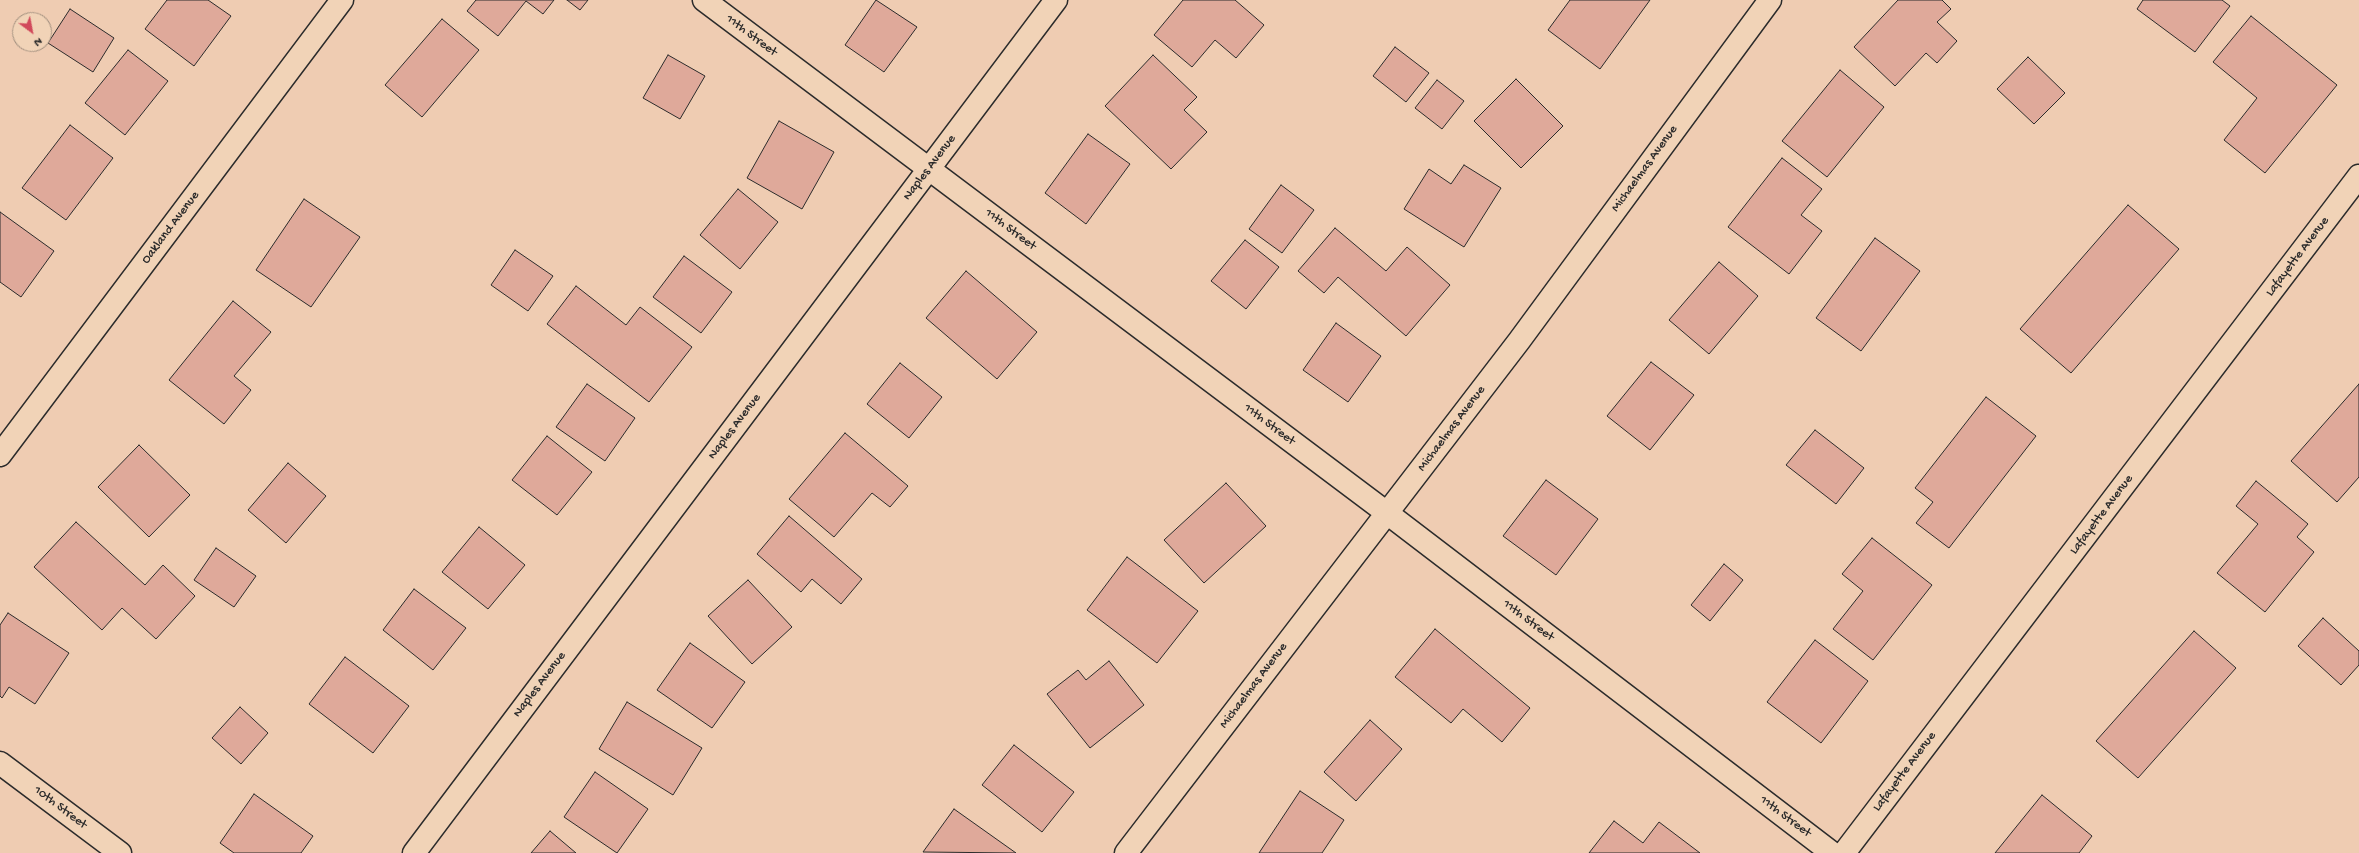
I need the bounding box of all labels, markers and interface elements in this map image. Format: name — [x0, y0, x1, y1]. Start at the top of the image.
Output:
north arrow — [12, 12, 52, 52]
street label: 11th Street — [722, 12, 780, 60]
text: N — [32, 34, 44, 48]
street label: Michaelmas Avenue — [1608, 123, 1682, 215]
street label: Naples Avenue — [900, 132, 960, 204]
street label: Oakland Avenue — [139, 189, 203, 267]
street label: 11th Street — [981, 206, 1039, 254]
street label: Lafayette Avenue — [2263, 214, 2333, 300]
street label: Michaelmas Avenue — [1415, 383, 1489, 475]
street label: Naples Avenue — [705, 391, 765, 463]
street label: 11th Street — [1240, 401, 1298, 449]
street label: Lafayette Avenue — [2067, 472, 2137, 558]
street label: 11th Street — [1499, 597, 1557, 645]
street label: Michaelmas Avenue — [1217, 640, 1291, 732]
street label: Naples Avenue — [510, 649, 570, 721]
street label: Lafayette Avenue — [1870, 729, 1940, 815]
street label: 10th Street — [30, 783, 90, 833]
street label: 11th Street — [1756, 793, 1814, 841]

